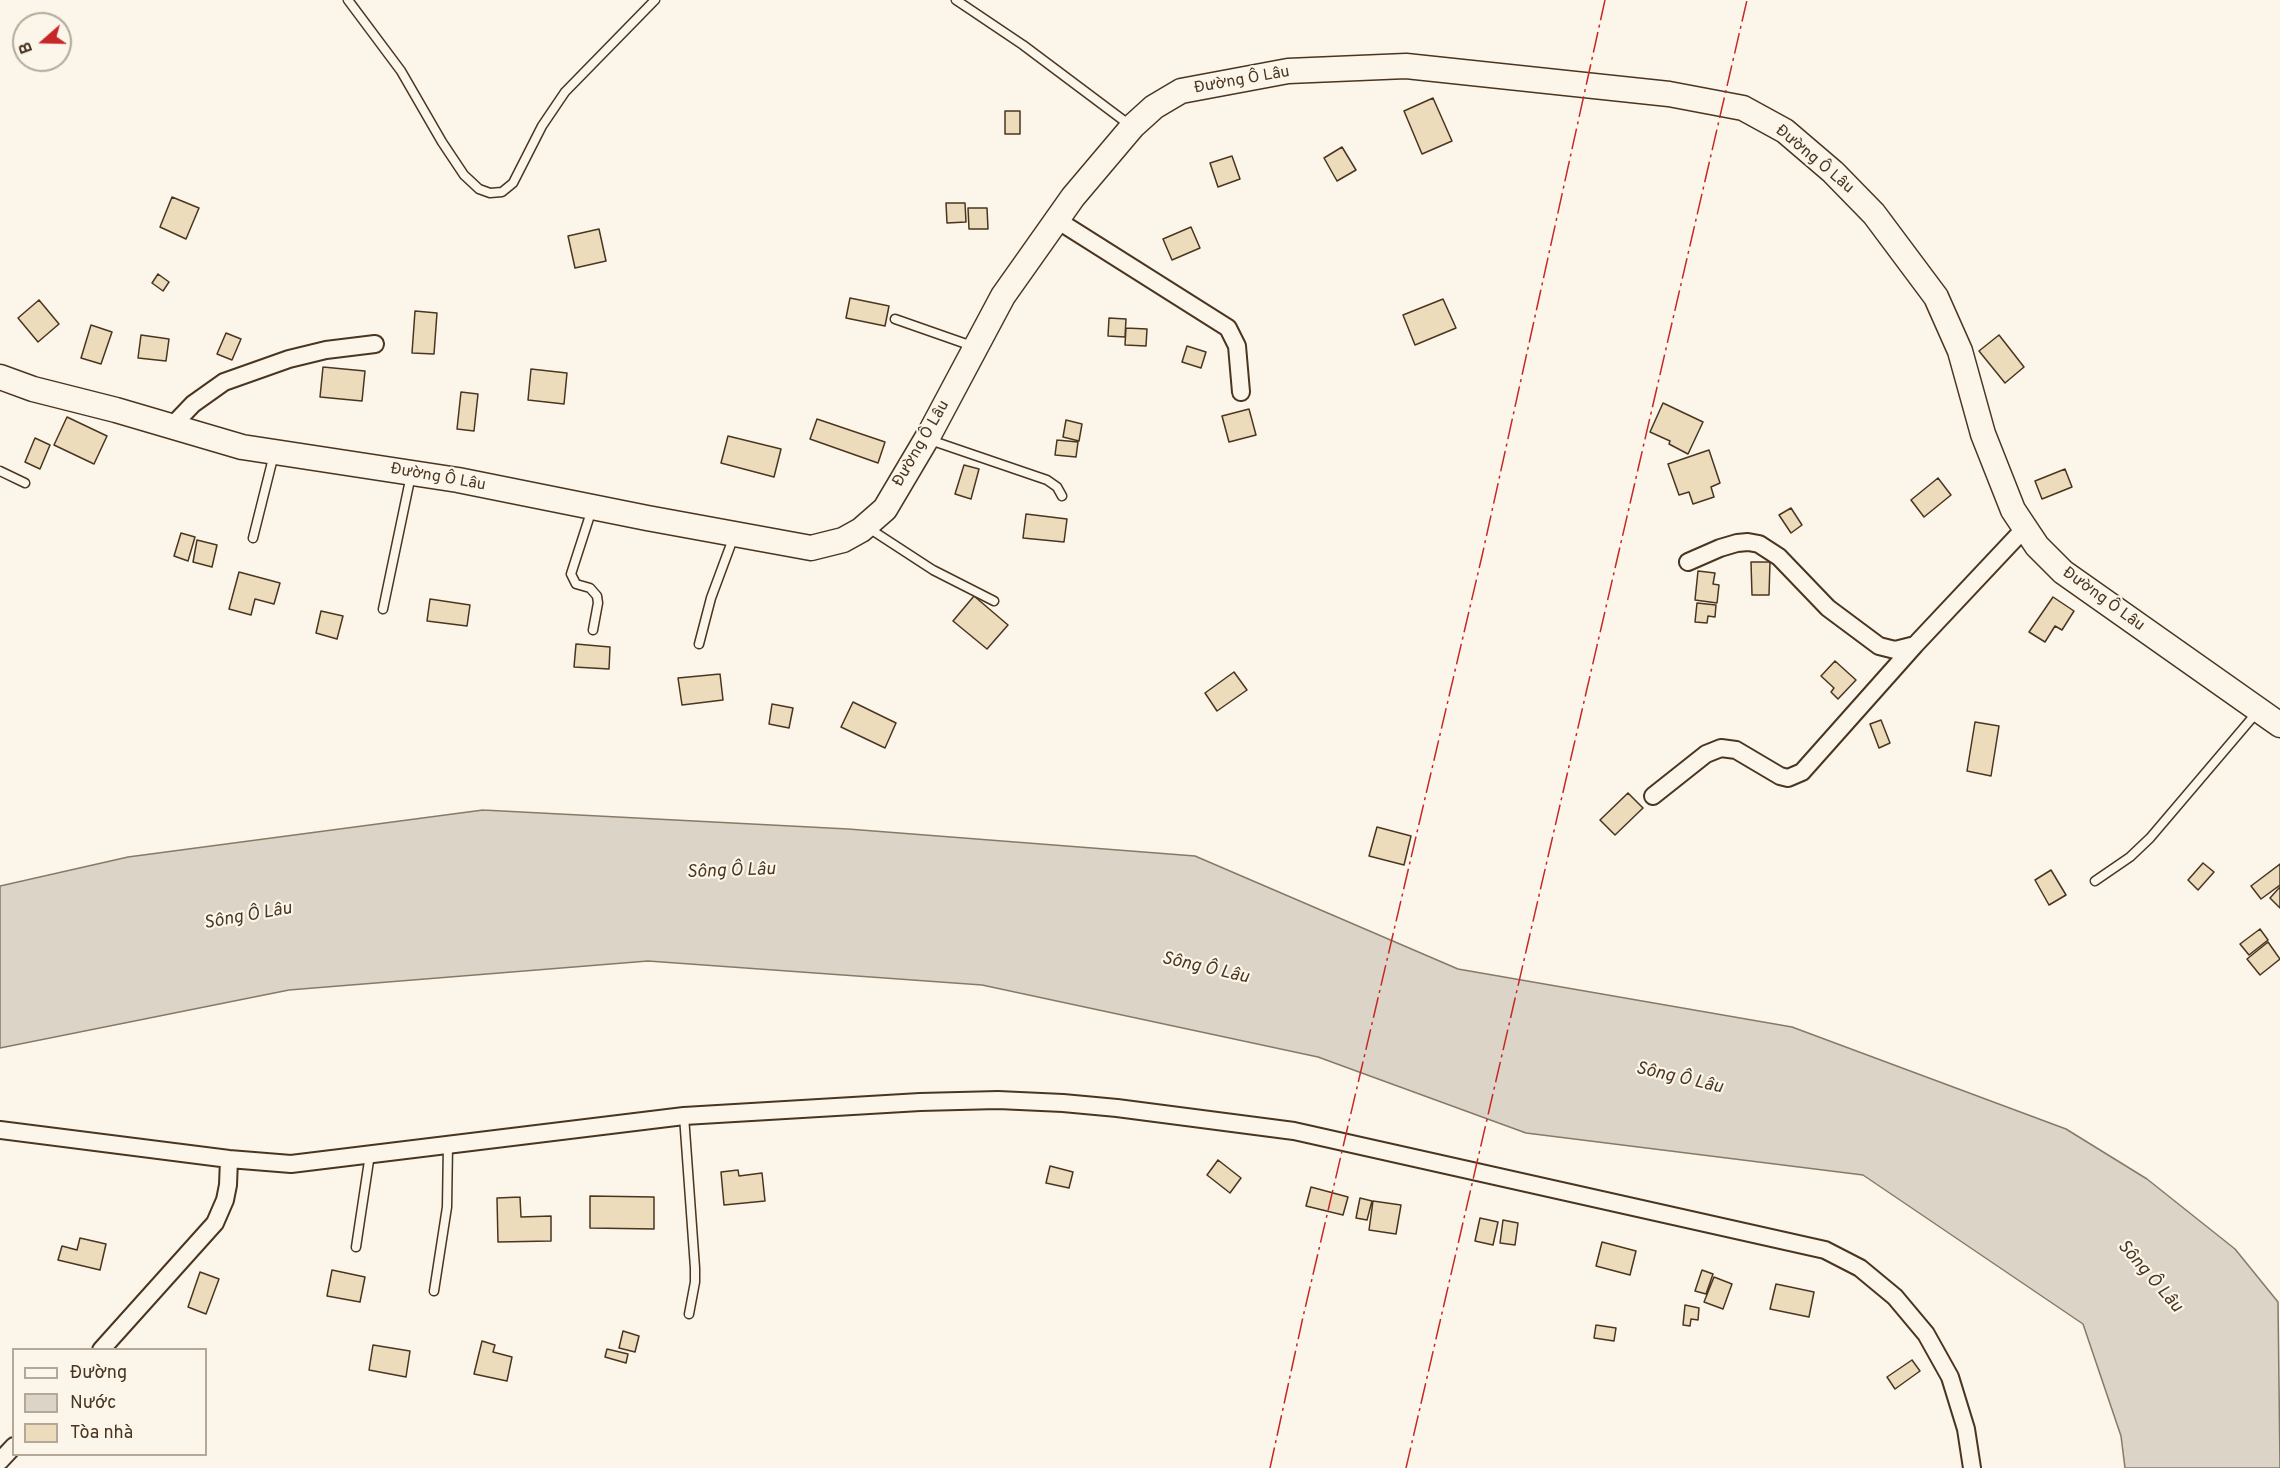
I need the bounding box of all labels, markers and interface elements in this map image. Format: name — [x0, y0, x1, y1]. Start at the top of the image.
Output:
north arrow — [12, 12, 72, 72]
text: B — [16, 39, 38, 56]
street label: Đường Ô Lâu — [1193, 63, 1291, 99]
street label: Đường Ô Lâu — [1771, 122, 1857, 198]
street label: Đường Ô Lâu — [890, 397, 954, 491]
street label: Đường Ô Lâu — [389, 460, 487, 496]
street label: Đường Ô Lâu — [2058, 564, 2148, 636]
water label: Sông Ô Lâu — [686, 860, 776, 884]
water label: Sông Ô Lâu — [202, 899, 294, 935]
water label: Sông Ô Lâu — [1159, 948, 1251, 990]
water label: Sông Ô Lâu — [1633, 1058, 1725, 1100]
water label: Sông Ô Lâu — [2112, 1236, 2186, 1318]
legend — [12, 1348, 207, 1456]
text: Đường — [70, 1362, 127, 1385]
text: Nước — [70, 1392, 116, 1415]
text: Tòa nhà — [70, 1422, 133, 1445]

